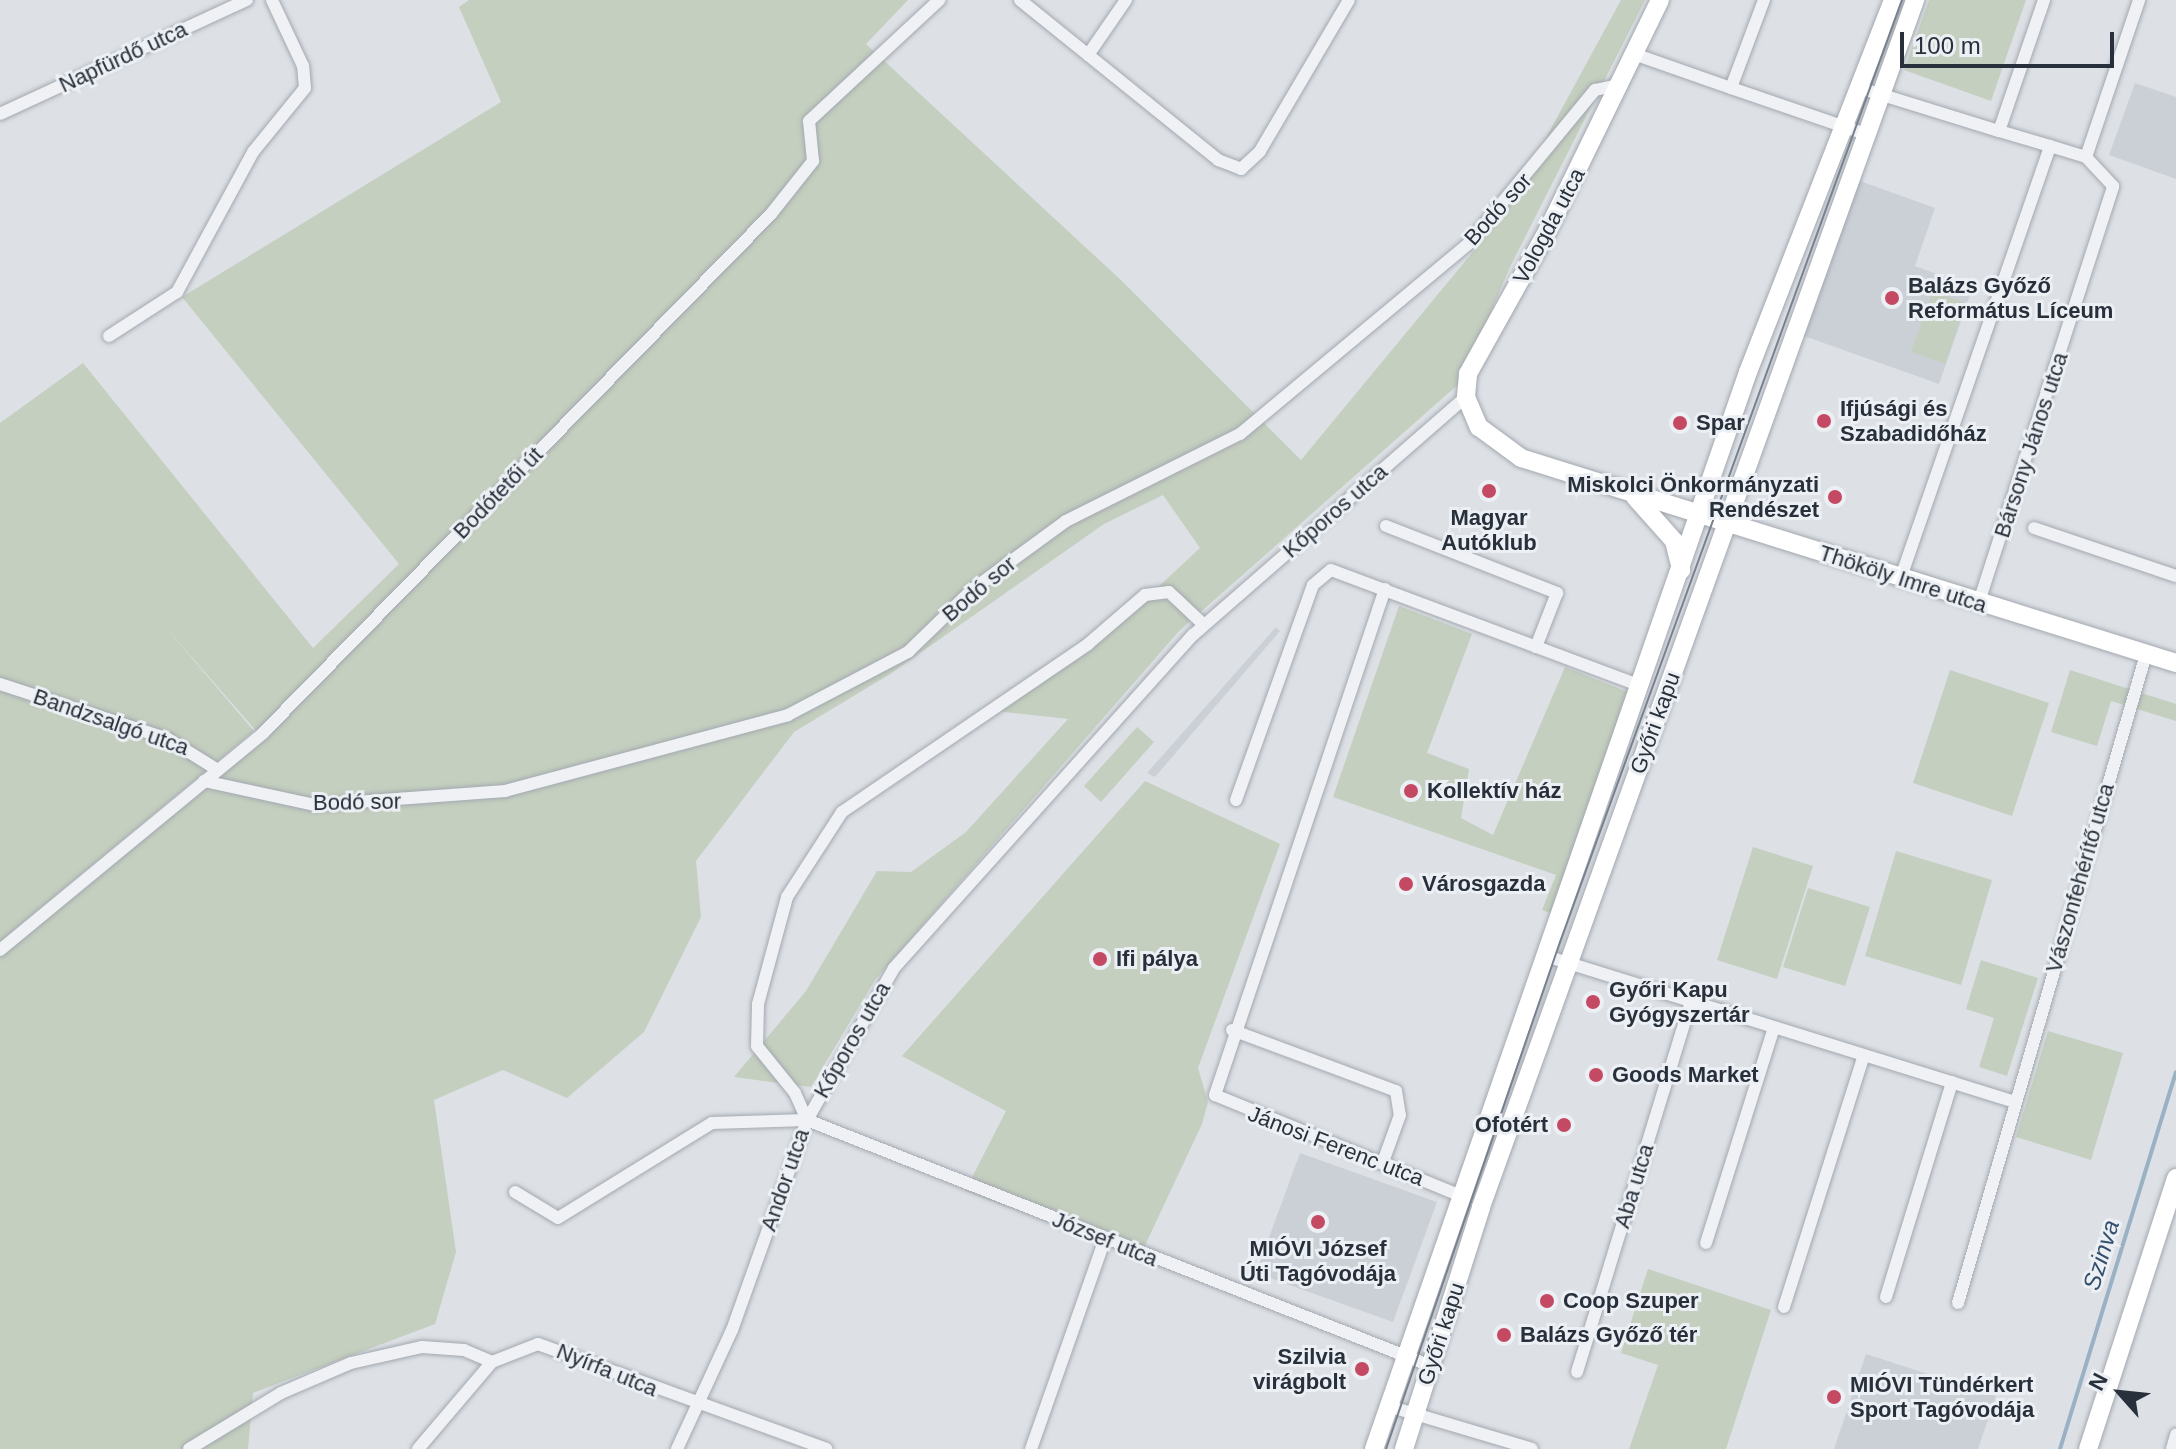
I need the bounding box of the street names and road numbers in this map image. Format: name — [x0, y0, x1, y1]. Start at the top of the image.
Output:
street label: Napfürdő utca — [55, 16, 191, 98]
street label: Vologda utca — [1507, 164, 1591, 288]
street label: Bodó sor — [1459, 167, 1537, 251]
street label: Bársony János utca — [1989, 349, 2073, 541]
street label: Bodótetői út — [448, 442, 548, 544]
street label: Kőporos utca — [1277, 459, 1393, 563]
street label: Thököly Imre utca — [1816, 539, 1990, 619]
street label: Bodó sor — [937, 551, 1021, 627]
street label: Győri kapu — [1624, 669, 1686, 777]
street label: Bandzsalgó utca — [30, 683, 192, 761]
street label: Vászonfehérítő utca — [2040, 780, 2120, 976]
street label: Bodó sor — [313, 788, 401, 816]
street label: Kőporos utca — [808, 977, 896, 1103]
street label: Jánosi Ferenc utca — [1245, 1100, 1427, 1192]
street label: Andor utca — [755, 1125, 815, 1235]
street label: Aba utca — [1609, 1141, 1659, 1231]
street label: József utca — [1048, 1206, 1162, 1272]
street label: Győri kapu — [1412, 1279, 1470, 1389]
street label: Nyírfa utca — [553, 1338, 661, 1402]

